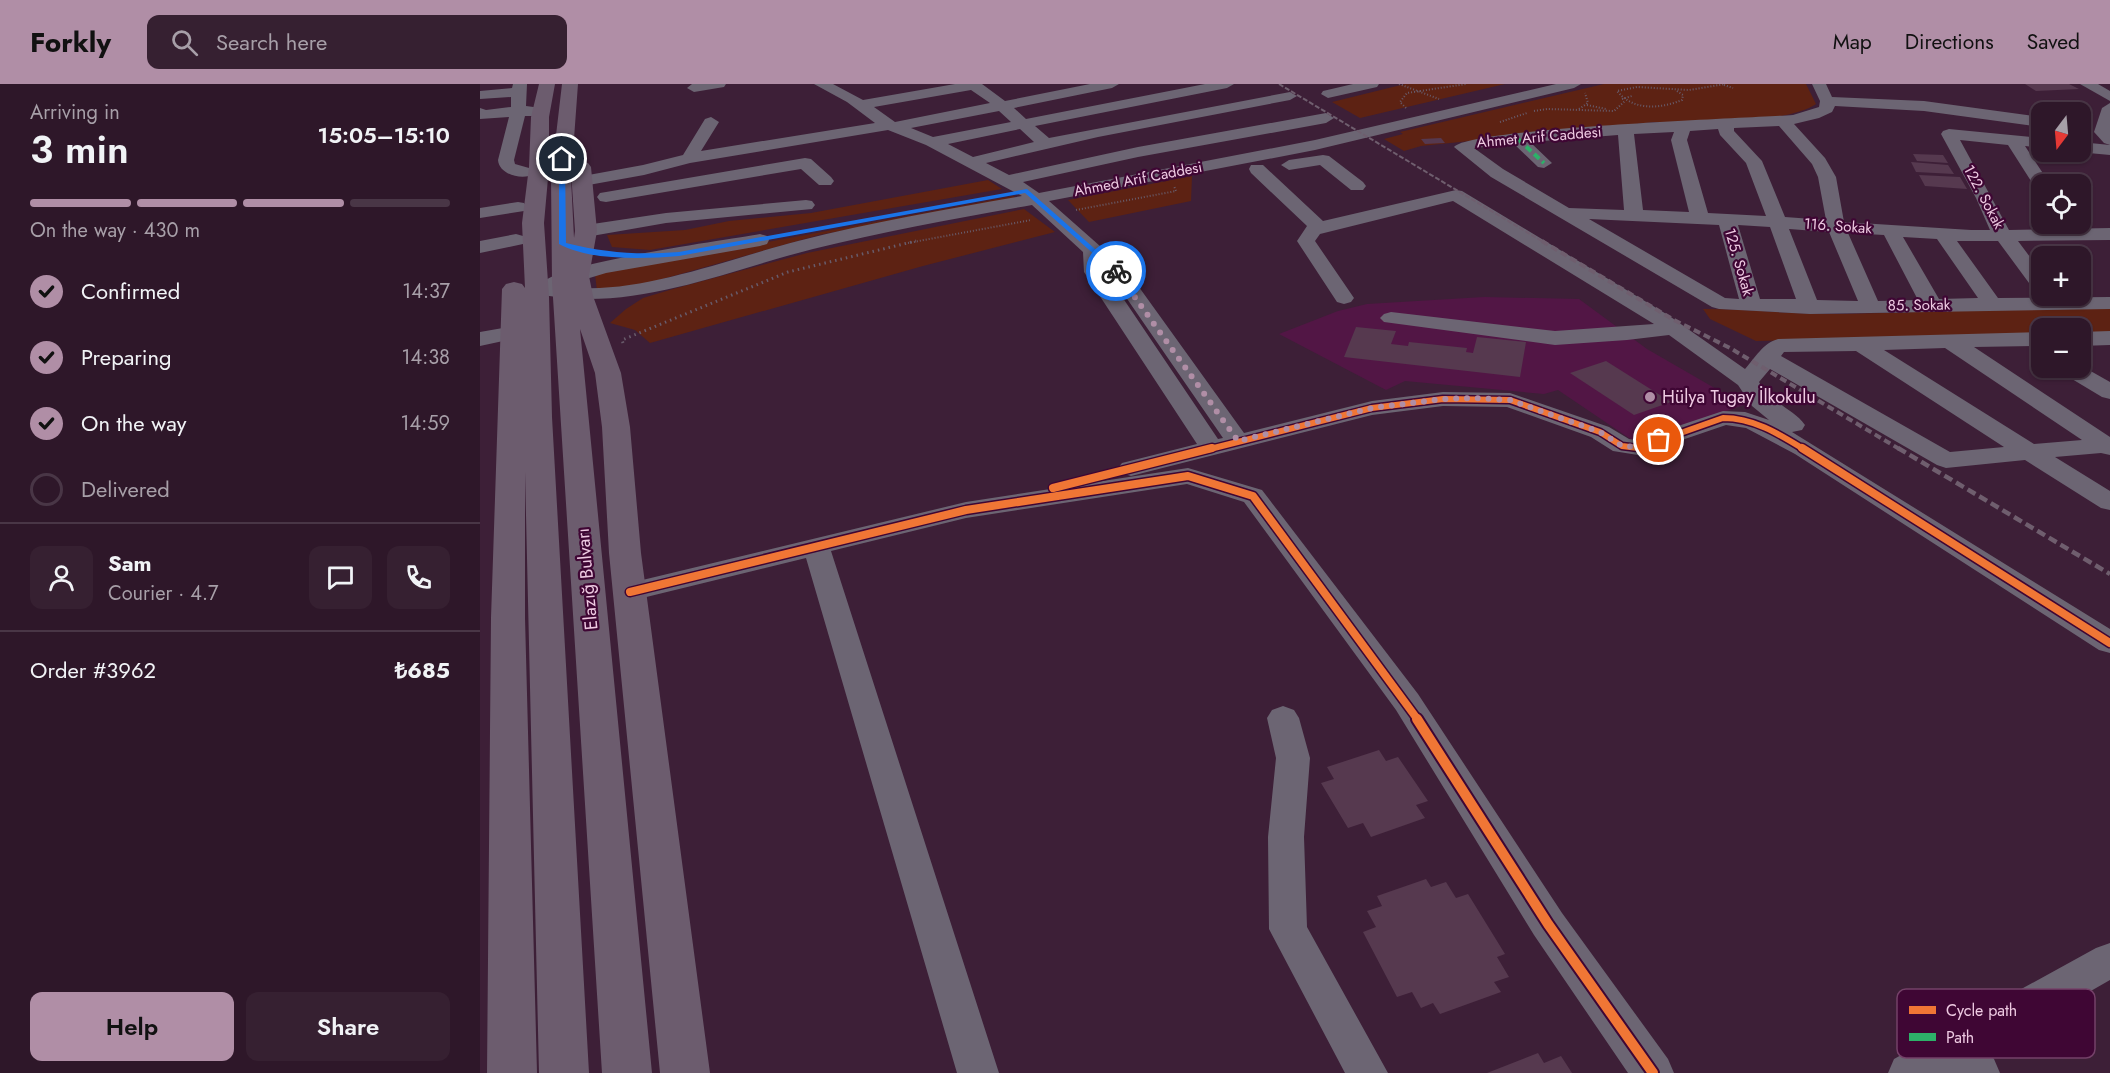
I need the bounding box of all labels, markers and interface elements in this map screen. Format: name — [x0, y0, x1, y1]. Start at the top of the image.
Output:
search box — [147, 15, 567, 69]
text: Forkly — [30, 22, 111, 63]
icon: search — [168, 26, 201, 59]
text: Search here — [216, 26, 327, 58]
text: Map — [1833, 27, 1872, 57]
text: Directions — [1905, 27, 1994, 57]
text: Saved — [2027, 27, 2080, 57]
text: Arriving in — [30, 98, 120, 127]
north arrow — [2031, 102, 2091, 162]
map controls — [2031, 102, 2091, 378]
text: 15:05–15:10 — [318, 119, 450, 151]
text: 3 min — [30, 121, 129, 178]
street label: Ahmet Arif Caddesi — [1476, 121, 1602, 153]
pin — [536, 133, 587, 184]
icon: home — [545, 142, 578, 175]
street label: Ahmed Arif Caddesi — [1072, 156, 1204, 202]
street label: 122. Sokak — [1958, 161, 2010, 233]
button: locate — [2031, 174, 2091, 234]
street label: 116. Sokak — [1803, 213, 1873, 239]
text: On the way · 430 m — [30, 216, 200, 245]
street label: 125. Sokak — [1719, 226, 1759, 299]
courier — [1086, 241, 1146, 301]
button: + — [2031, 246, 2091, 306]
icon: bike — [1100, 255, 1133, 288]
icon: check — [30, 275, 63, 308]
text: Confirmed — [81, 275, 180, 307]
text: 14:37 — [402, 277, 450, 306]
street label: 85. Sokak — [1888, 293, 1951, 317]
button: − — [2031, 318, 2091, 378]
icon: check — [30, 341, 63, 374]
text: Preparing — [81, 341, 172, 373]
text: 14:38 — [402, 343, 450, 372]
place label: Hülya Tugay İlkokulu — [1662, 384, 1816, 410]
marker: Hülya Tugay İlkokulu — [1643, 390, 1657, 404]
icon: check — [30, 407, 63, 440]
text: On the way — [81, 407, 186, 439]
text: 14:59 — [401, 409, 450, 438]
pin — [1633, 414, 1684, 465]
icon: bag — [1642, 423, 1675, 456]
text: Delivered — [81, 473, 170, 505]
street label: Elazığ Bulvarı — [570, 527, 604, 631]
button: person — [30, 546, 93, 609]
button: chat — [309, 546, 372, 609]
button: phone — [387, 546, 450, 609]
text: Sam — [108, 547, 152, 579]
text: Courier · 4.7 — [108, 579, 219, 608]
text: Order #3962 — [30, 654, 156, 686]
text: ₺685 — [395, 654, 450, 686]
legend — [1897, 989, 2095, 1058]
button: Help — [30, 992, 234, 1061]
button: Share — [246, 992, 450, 1061]
text: Cycle path — [1946, 999, 2017, 1022]
text: Path — [1946, 1026, 1974, 1049]

